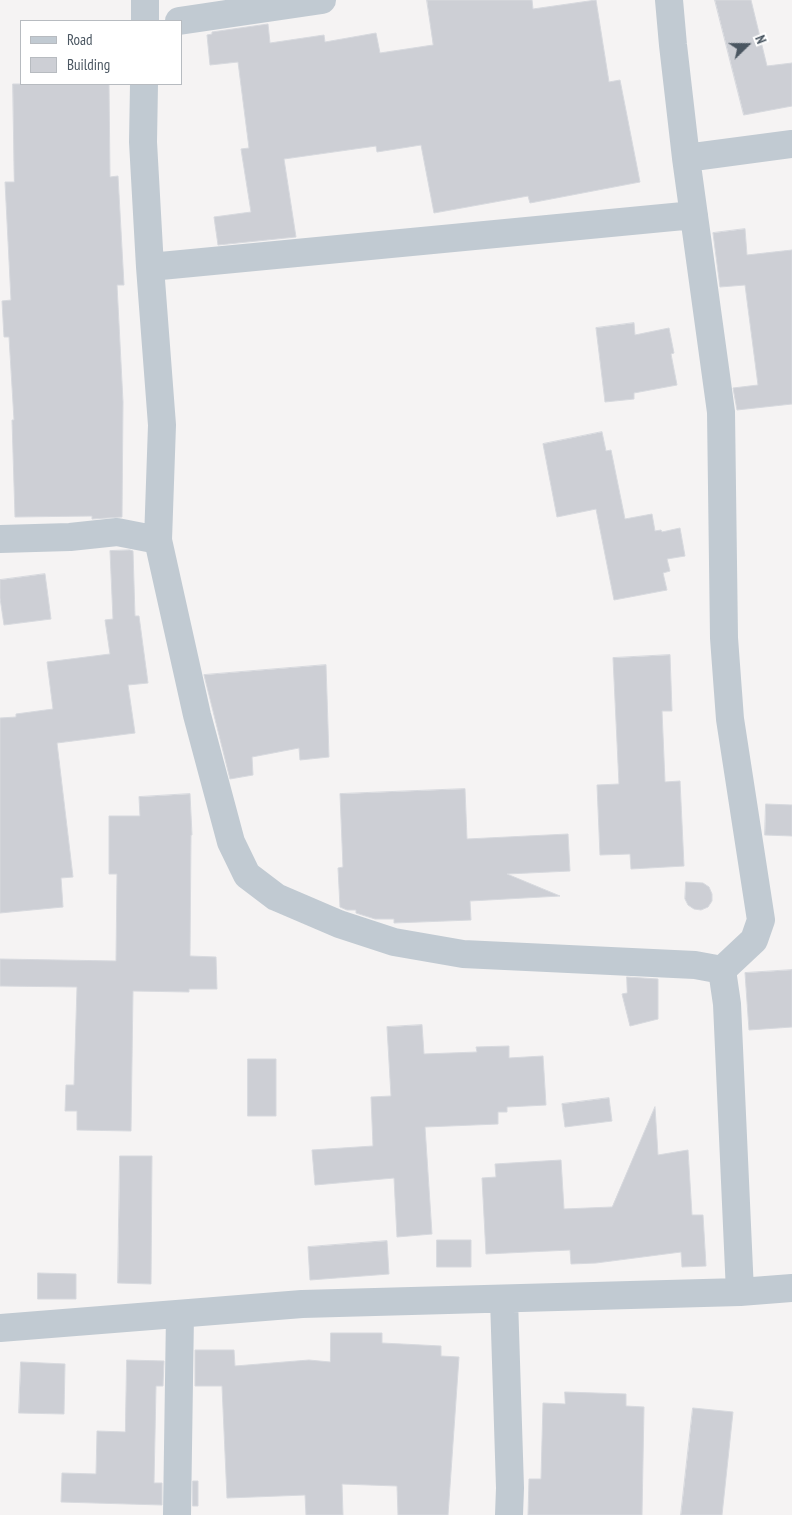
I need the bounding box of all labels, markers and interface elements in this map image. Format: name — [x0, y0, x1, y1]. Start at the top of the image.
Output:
legend — [20, 20, 182, 85]
north arrow — [722, 20, 772, 70]
text: Road — [67, 30, 93, 49]
text: N — [751, 33, 771, 46]
text: Building — [67, 55, 110, 74]

